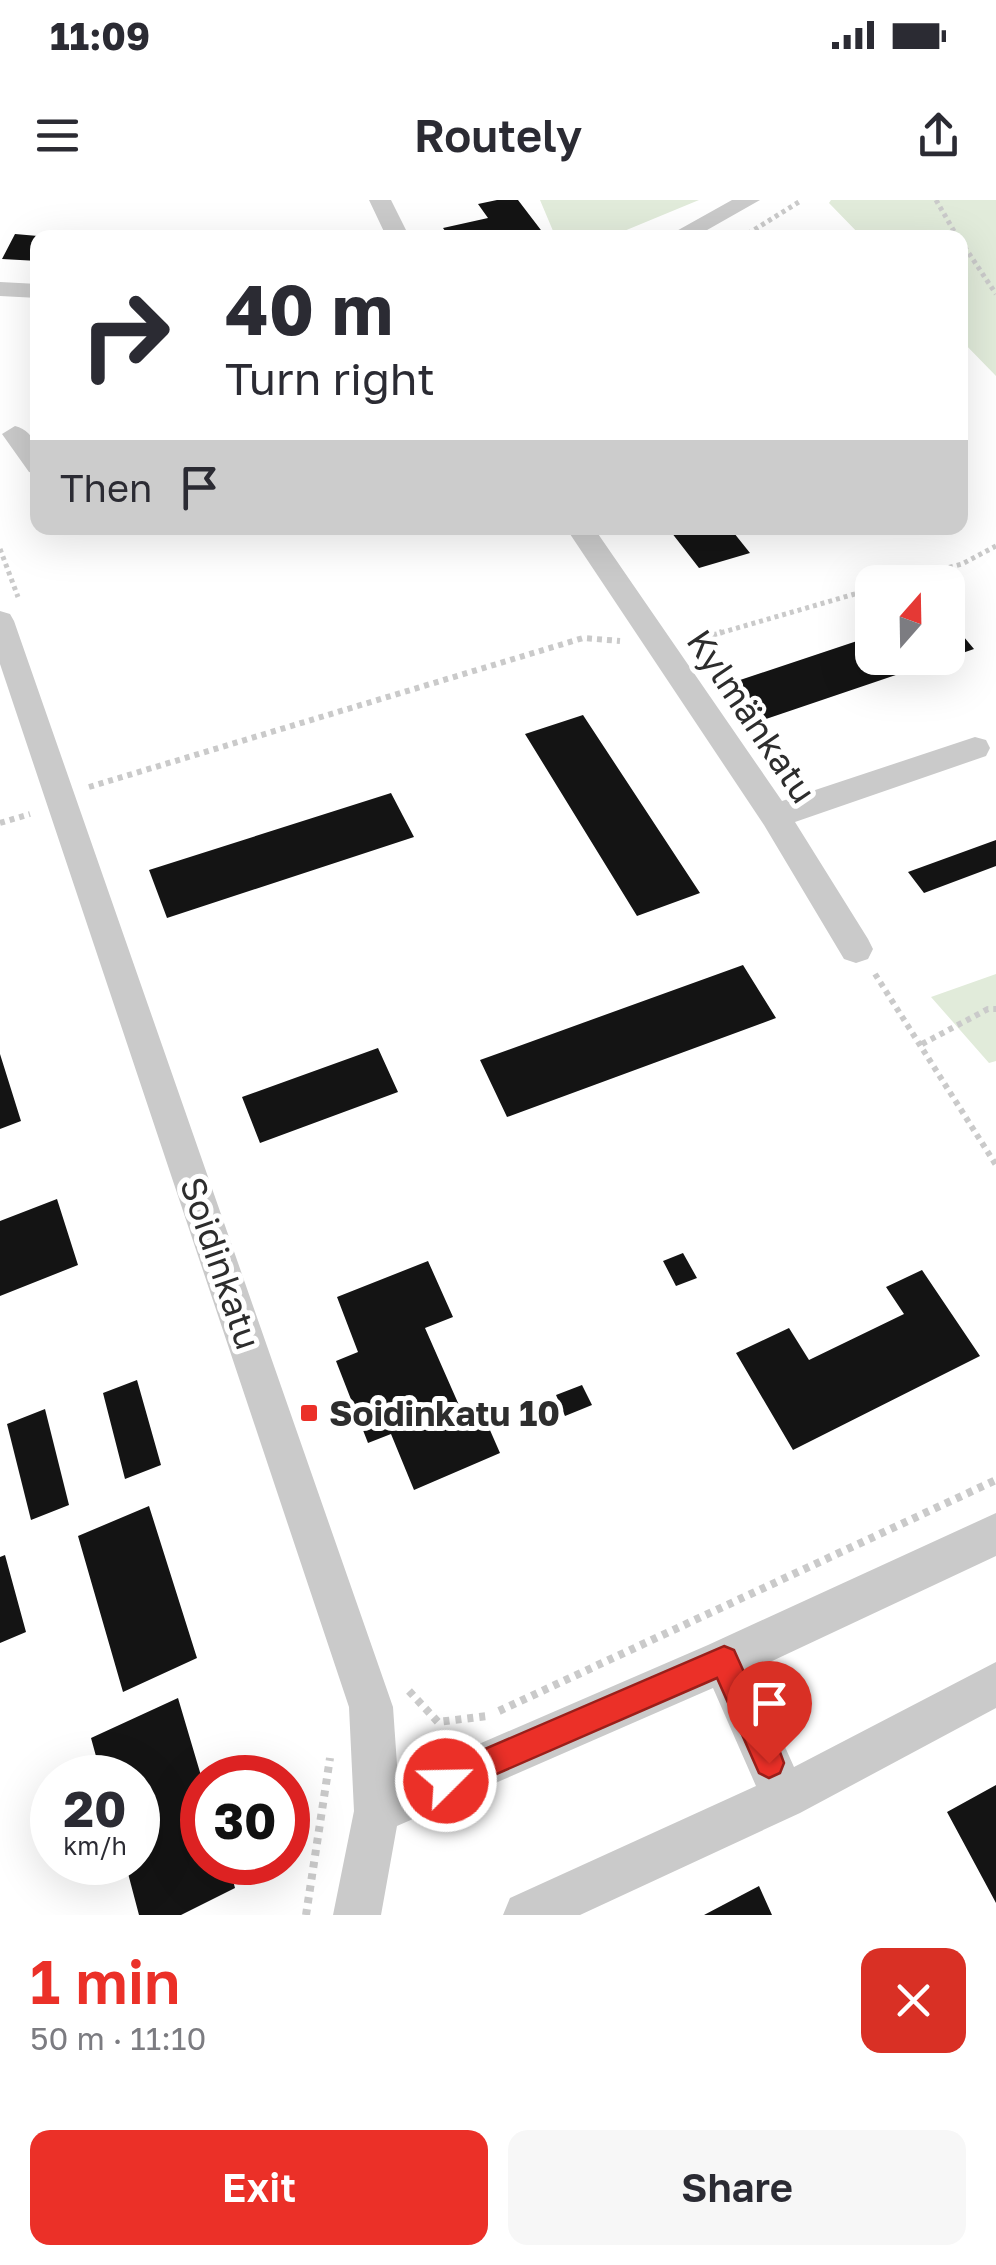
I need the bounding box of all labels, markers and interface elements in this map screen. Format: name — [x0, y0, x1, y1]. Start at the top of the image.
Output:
text: 11:09 — [50, 13, 150, 58]
icon: menu — [30, 108, 85, 163]
text: Routely — [414, 108, 582, 162]
icon: share — [911, 108, 966, 163]
text: 40 m — [225, 266, 393, 350]
icon: right — [60, 270, 190, 400]
text: Turn right — [225, 351, 435, 405]
icon: arrive — [172, 460, 227, 515]
text: Then — [60, 465, 152, 510]
north arrow — [855, 565, 965, 675]
map controls — [855, 565, 965, 675]
street label: Kylmänkatu — [679, 621, 825, 811]
street label: Soidinkatu — [172, 1171, 270, 1355]
place label: Soidinkatu 10 — [329, 1392, 560, 1434]
marker: Soidinkatu 10 — [298, 1402, 320, 1424]
pin — [727, 1661, 812, 1764]
icon: arrive — [742, 1676, 797, 1731]
position arrow — [394, 1729, 498, 1833]
speed limit sign: 30 — [180, 1755, 310, 1885]
text: 20 — [63, 1778, 126, 1838]
text: km/h — [63, 1830, 127, 1861]
text: 1 min — [30, 1945, 180, 2017]
button: close — [861, 1948, 966, 2053]
text: 50 m · 11:10 — [30, 2019, 206, 2057]
button: Exit — [30, 2130, 488, 2245]
button: Share — [508, 2130, 966, 2245]

